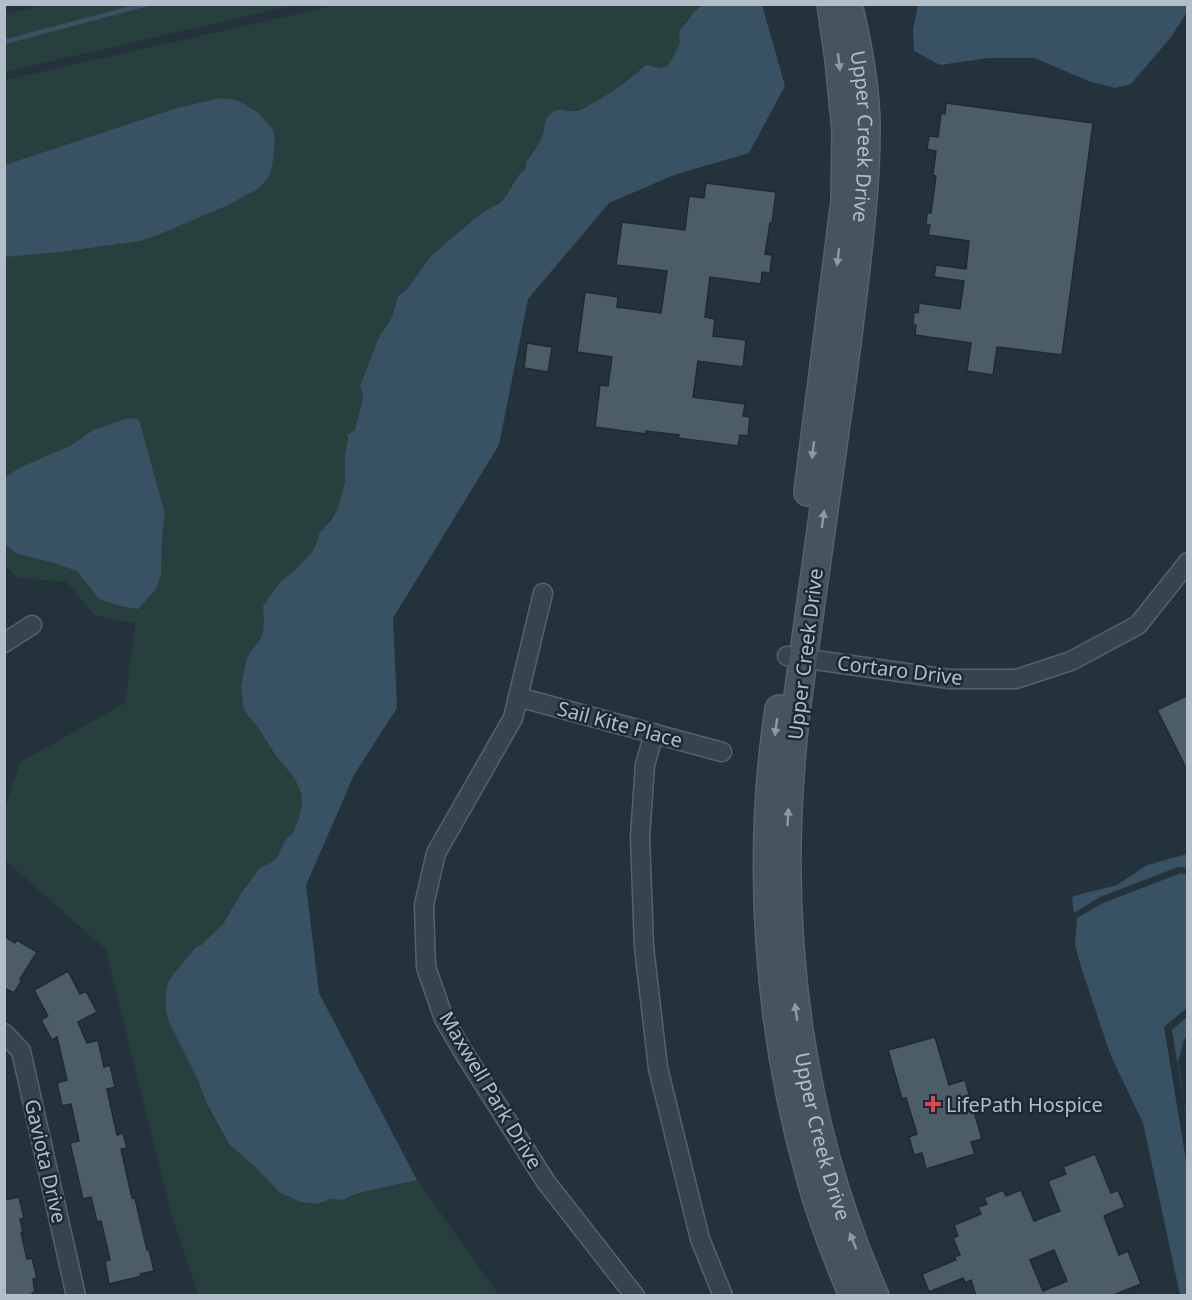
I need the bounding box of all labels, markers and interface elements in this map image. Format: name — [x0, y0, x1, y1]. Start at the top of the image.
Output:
street label: Upper Creek Drive — [845, 48, 880, 224]
one-way arrow — [834, 53, 843, 72]
one-way arrow — [833, 247, 842, 266]
one-way arrow — [808, 441, 818, 460]
one-way arrow — [818, 510, 827, 529]
street label: Upper Creek Drive — [781, 567, 829, 741]
street label: Cortaro Drive — [836, 649, 964, 691]
street label: Sail Kite Place — [555, 694, 685, 754]
one-way arrow — [772, 717, 781, 736]
one-way arrow — [784, 808, 793, 827]
one-way arrow — [792, 1002, 801, 1021]
street label: Maxwell Park Drive — [433, 1006, 549, 1174]
street label: Upper Creek Drive — [789, 1050, 858, 1224]
place label: LifePath Hospice — [946, 1091, 1103, 1118]
marker: LifePath Hospice — [924, 1095, 942, 1113]
street label: Gaviota Drive — [19, 1096, 73, 1226]
one-way arrow — [848, 1232, 858, 1250]

